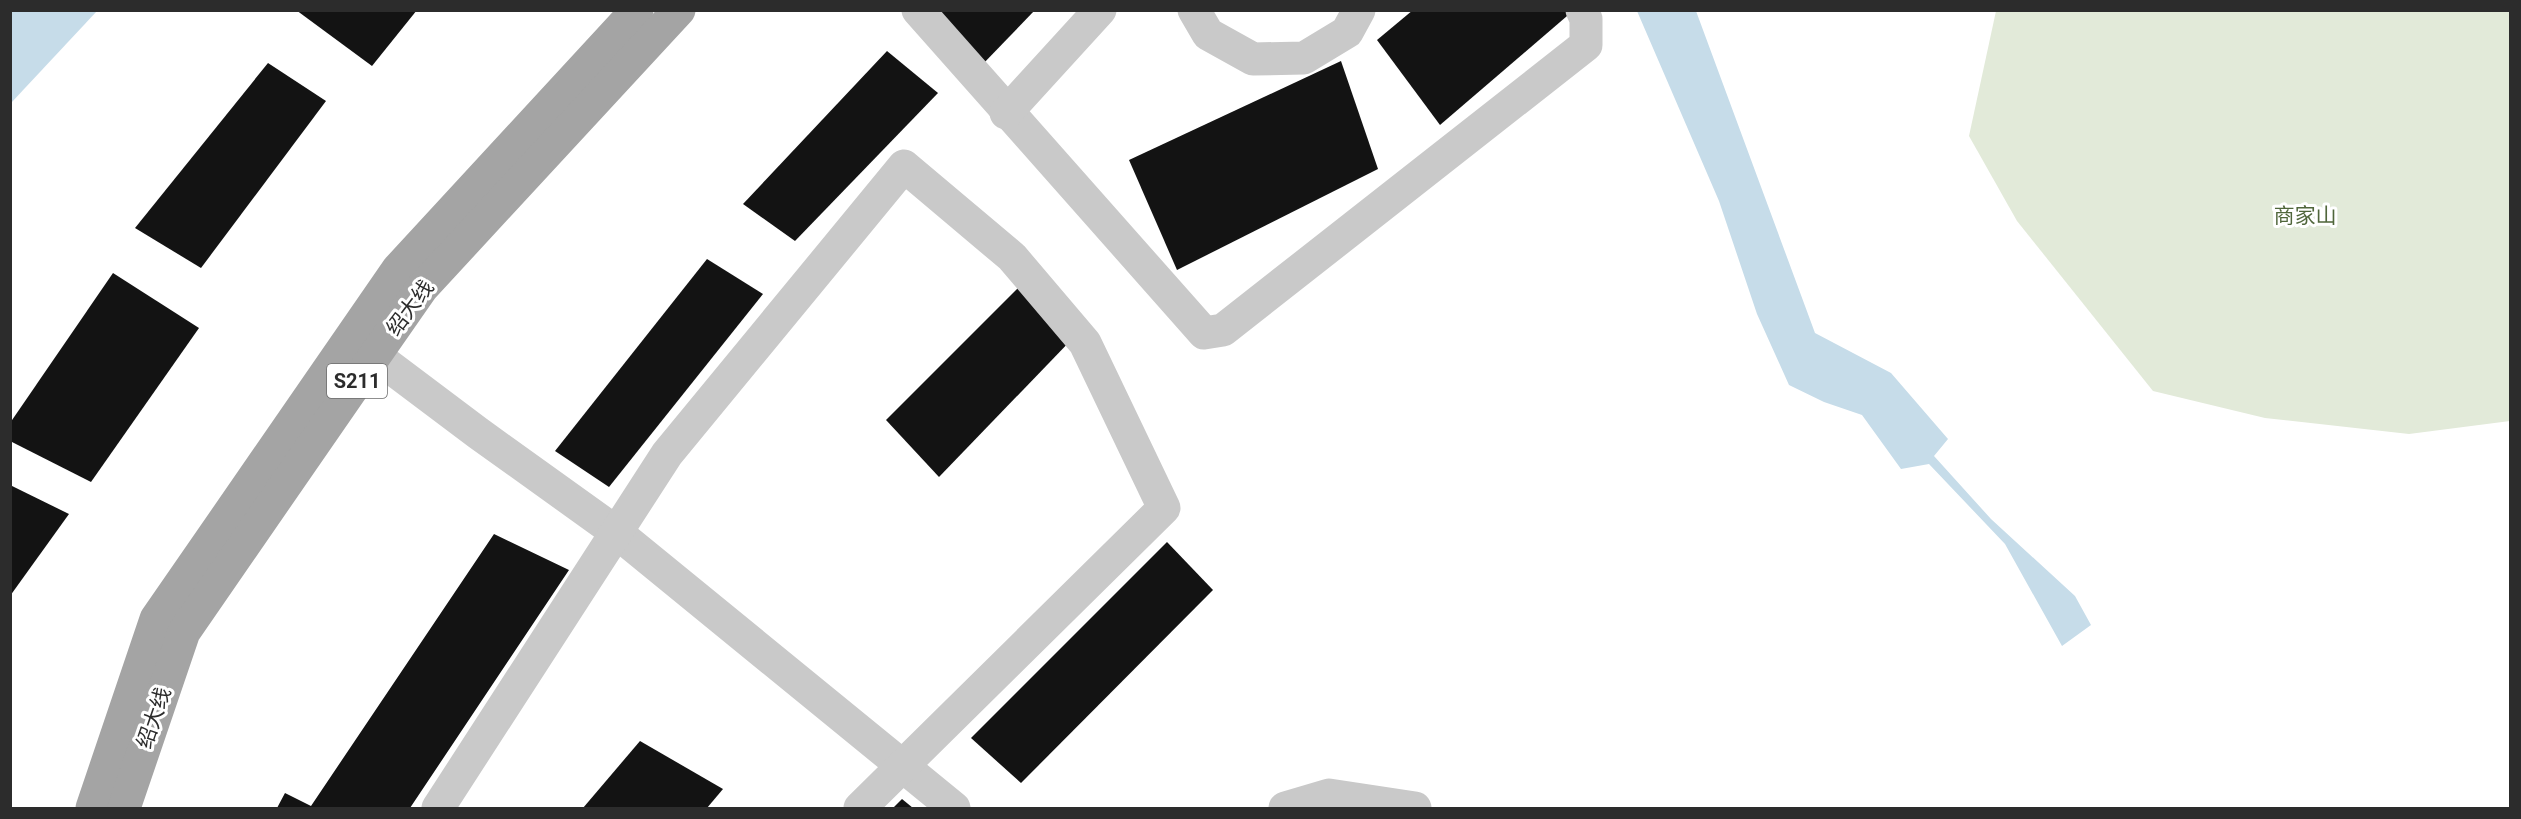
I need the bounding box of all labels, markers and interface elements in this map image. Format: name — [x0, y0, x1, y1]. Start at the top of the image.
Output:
park label: 商家山 — [2274, 204, 2337, 228]
street label: 绍大线 — [381, 276, 439, 340]
road number: S211 — [327, 364, 387, 398]
street label: 绍大线 — [132, 684, 176, 752]

